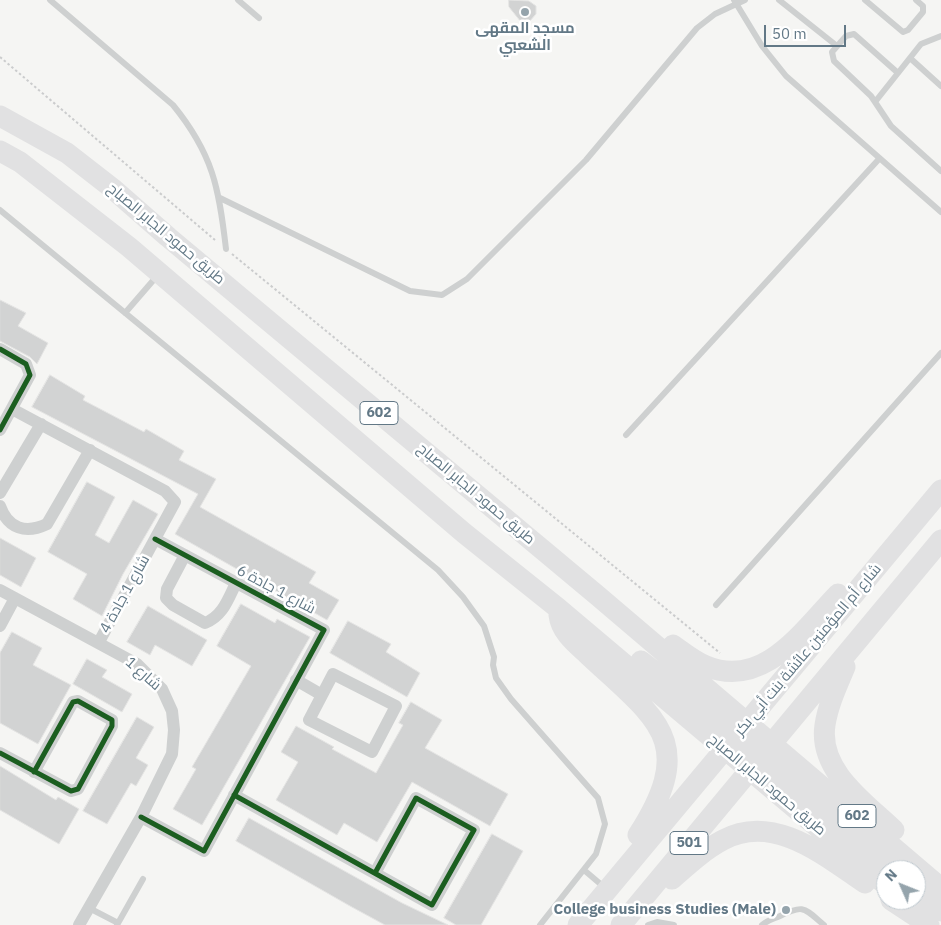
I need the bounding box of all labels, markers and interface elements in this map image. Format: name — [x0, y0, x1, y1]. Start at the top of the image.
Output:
marker: مسجد المقهى الشعبي — [519, 6, 531, 18]
scale bar — [766, 15, 848, 47]
place label: مسجد المقهى الشعبي — [475, 20, 575, 55]
text: 50 m — [772, 24, 807, 43]
street label: طريق حمود الجابر الصباح — [104, 180, 228, 288]
road number: 602 — [360, 402, 398, 424]
street label: طريق حمود الجابر الصباح — [414, 440, 538, 548]
street label: شارع 1 جادة 4 — [96, 552, 154, 636]
street label: شارع أم المؤمنين عائشة بنت أبي بكر — [731, 560, 885, 740]
street label: شارع 1 جادة 6 — [234, 562, 318, 618]
street label: شارع 1 — [121, 654, 165, 694]
street label: طريق حمود الجابر الصباح — [705, 731, 829, 839]
road number: 602 — [838, 804, 876, 828]
road number: 501 — [670, 831, 708, 854]
north arrow — [876, 860, 926, 910]
text: N — [881, 865, 901, 885]
place label: College business Studies (Male) — [554, 901, 776, 919]
marker: College business Studies (Male) — [780, 904, 792, 916]

